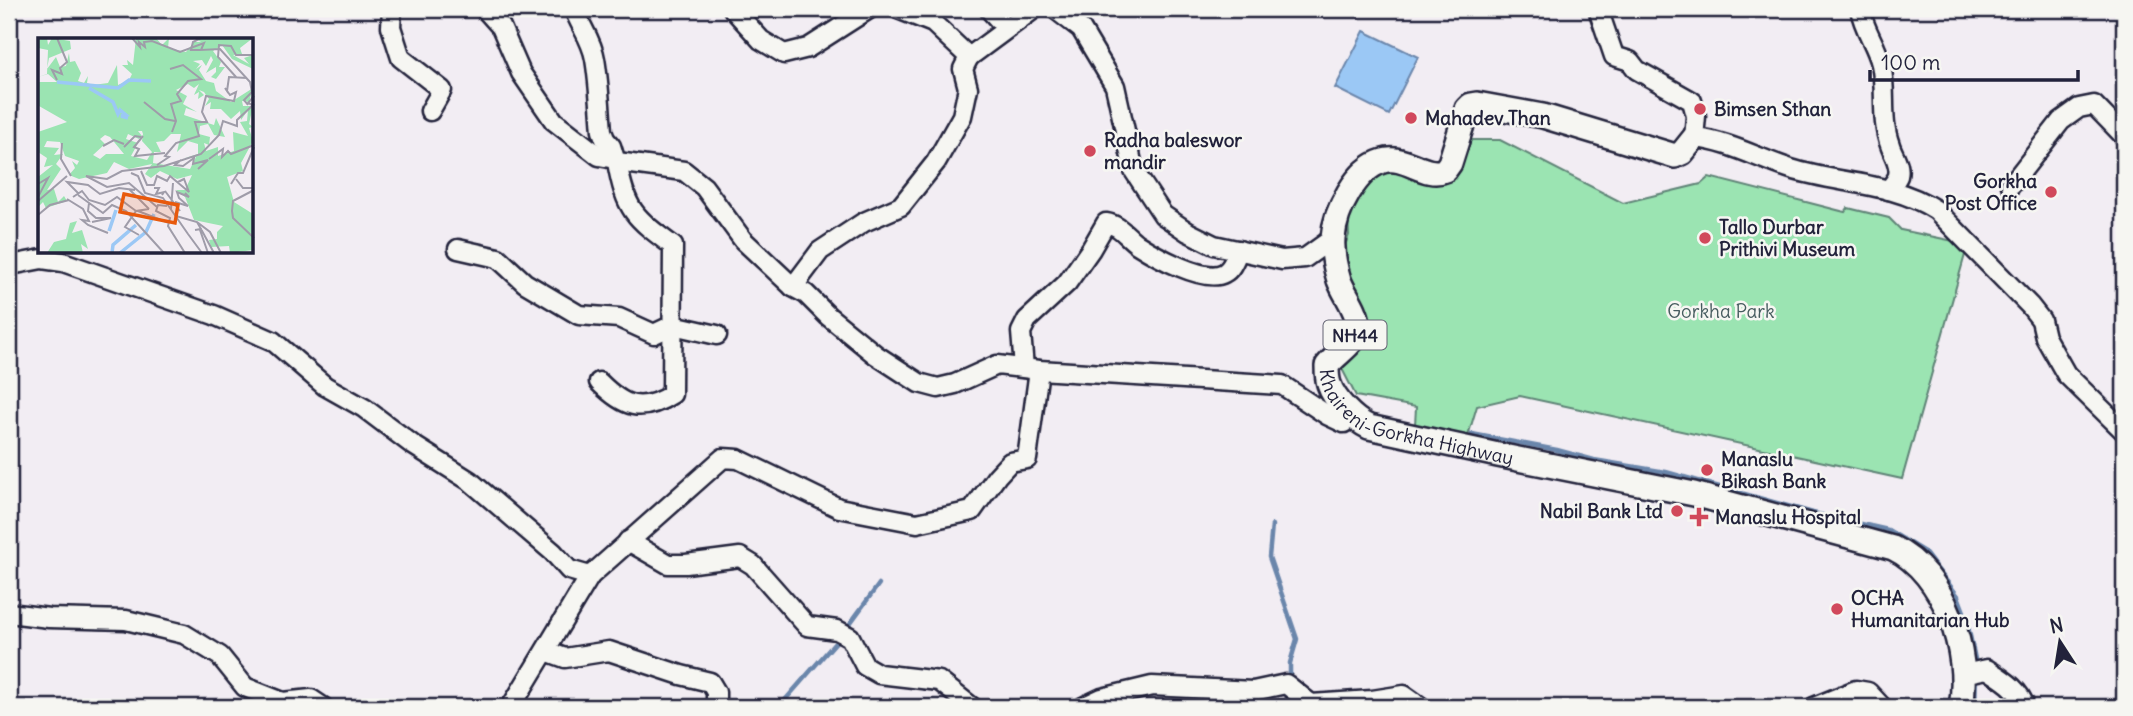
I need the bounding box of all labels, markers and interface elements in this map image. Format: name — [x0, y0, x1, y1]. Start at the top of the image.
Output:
inset map — [38, 38, 254, 254]
scale bar — [1870, 38, 2079, 82]
text: 100 m — [1881, 49, 1940, 76]
place label: Bimsen Sthan — [1714, 97, 1831, 121]
marker: Bimsen Sthan — [1692, 101, 1708, 117]
place label: Mahadev Than — [1425, 106, 1551, 130]
marker: Mahadev Than — [1403, 110, 1419, 126]
place label: Radha baleswor mandir — [1104, 128, 1242, 174]
marker: Radha baleswor mandir — [1082, 143, 1098, 159]
place label: Gorkha Post Office — [1945, 169, 2037, 215]
marker: Gorkha Post Office — [2043, 184, 2059, 200]
place label: Tallo Durbar Prithivi Museum — [1719, 215, 1855, 261]
marker: Tallo Durbar Prithivi Museum — [1697, 230, 1713, 246]
park label: Gorkha Park — [1667, 299, 1775, 323]
road number: NH44 — [1324, 320, 1386, 349]
street label: Khaireni-Gorkha Highway — [1315, 368, 1516, 470]
place label: Manaslu Bikash Bank — [1721, 447, 1827, 493]
marker: Manaslu Bikash Bank — [1699, 462, 1715, 478]
place label: Nabil Bank Ltd — [1540, 499, 1663, 523]
marker: Nabil Bank Ltd — [1669, 503, 1685, 519]
place label: Manaslu Hospital — [1715, 505, 1861, 529]
marker: Manaslu Hospital — [1689, 507, 1709, 527]
place label: OCHA Humanitarian Hub — [1851, 586, 2009, 632]
marker: OCHA Humanitarian Hub — [1829, 601, 1845, 617]
north arrow — [2024, 608, 2094, 678]
text: N — [2048, 612, 2065, 638]

